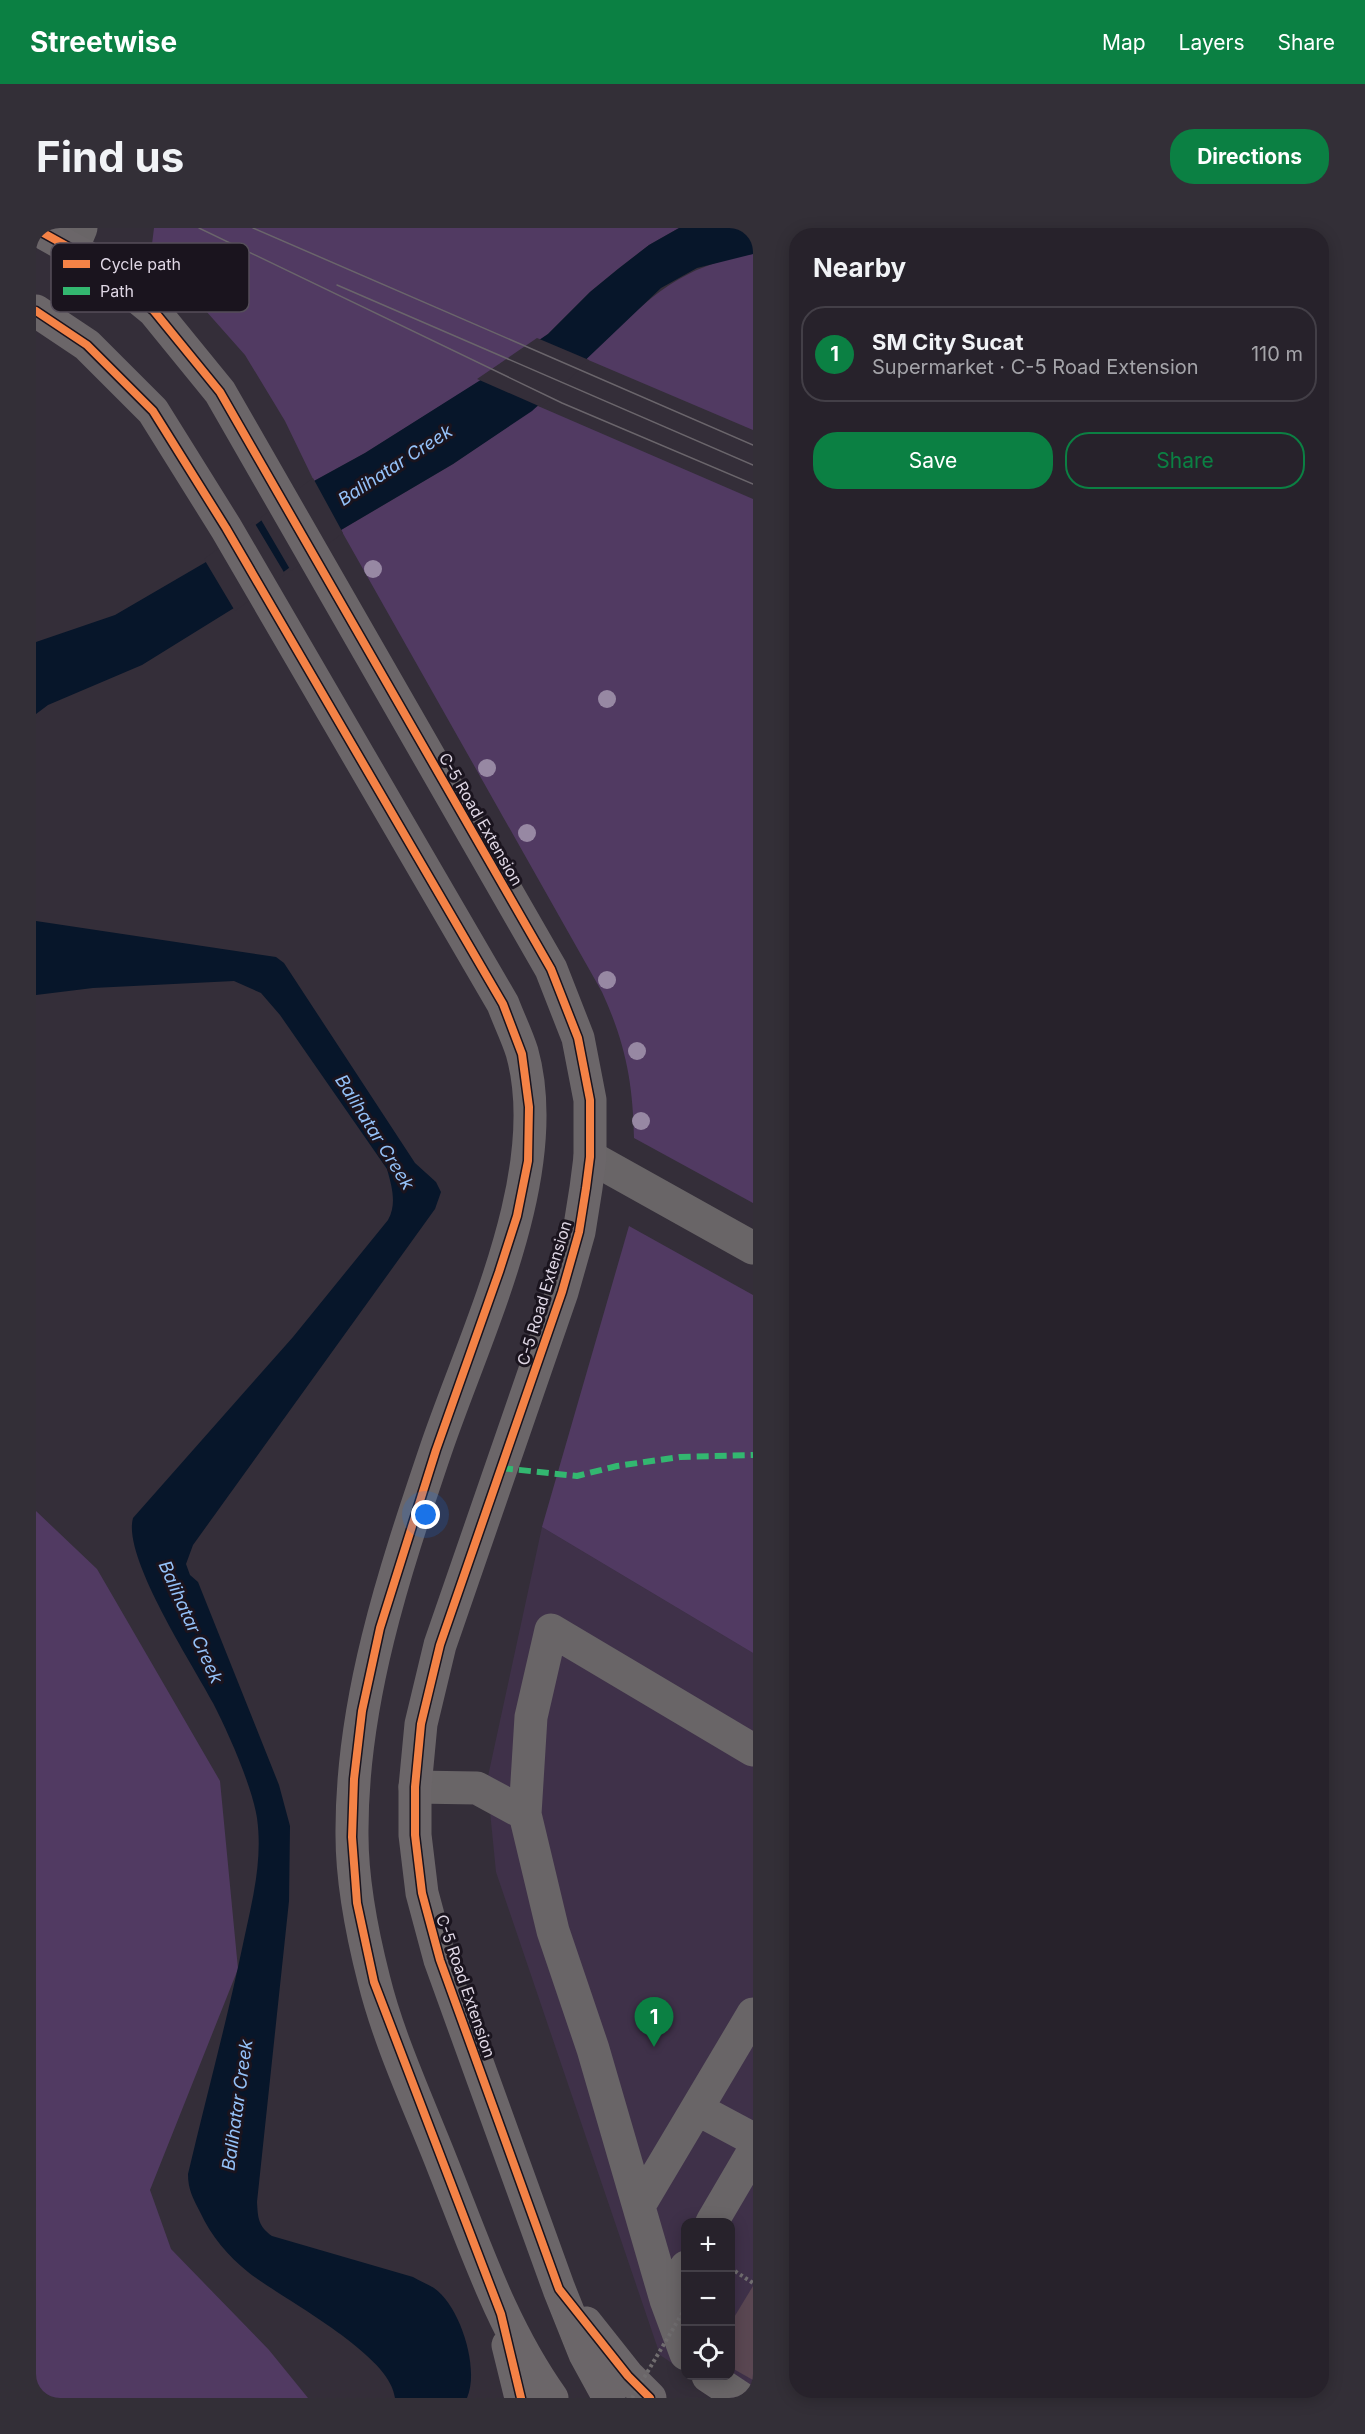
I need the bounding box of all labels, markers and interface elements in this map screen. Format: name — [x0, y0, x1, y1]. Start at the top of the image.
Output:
text: Streetwise — [30, 25, 177, 59]
text: Map — [1102, 30, 1146, 55]
text: Layers — [1179, 30, 1245, 55]
text: Share — [1278, 30, 1335, 55]
button: Directions — [1170, 129, 1329, 184]
text: Find us — [36, 131, 184, 182]
legend — [51, 243, 249, 312]
text: Nearby — [813, 252, 906, 283]
text: Cycle path — [100, 254, 181, 274]
text: Path — [100, 281, 134, 301]
text: SM City Sucat — [872, 329, 1023, 355]
text: 1 — [830, 342, 839, 366]
text: 110 m — [1251, 342, 1303, 366]
text: Supermarket · C-5 Road Extension — [872, 355, 1199, 379]
water label: Balihatar Creek — [334, 420, 457, 510]
button: Save — [813, 432, 1053, 489]
button: Share — [1065, 432, 1305, 489]
street label: C-5 Road Extension — [435, 749, 527, 889]
water label: Balihatar Creek — [331, 1070, 419, 1195]
street label: C-5 Road Extension — [512, 1218, 576, 1368]
your location — [411, 1500, 440, 1529]
water label: Balihatar Creek — [155, 1557, 228, 1688]
street label: C-5 Road Extension — [432, 1912, 500, 2060]
pin: 1 — [634, 1998, 674, 2047]
water label: Balihatar Creek — [217, 2037, 257, 2172]
map controls — [681, 2218, 735, 2380]
button: + — [681, 2218, 735, 2272]
button: − — [681, 2272, 735, 2326]
button: locate — [681, 2326, 735, 2380]

